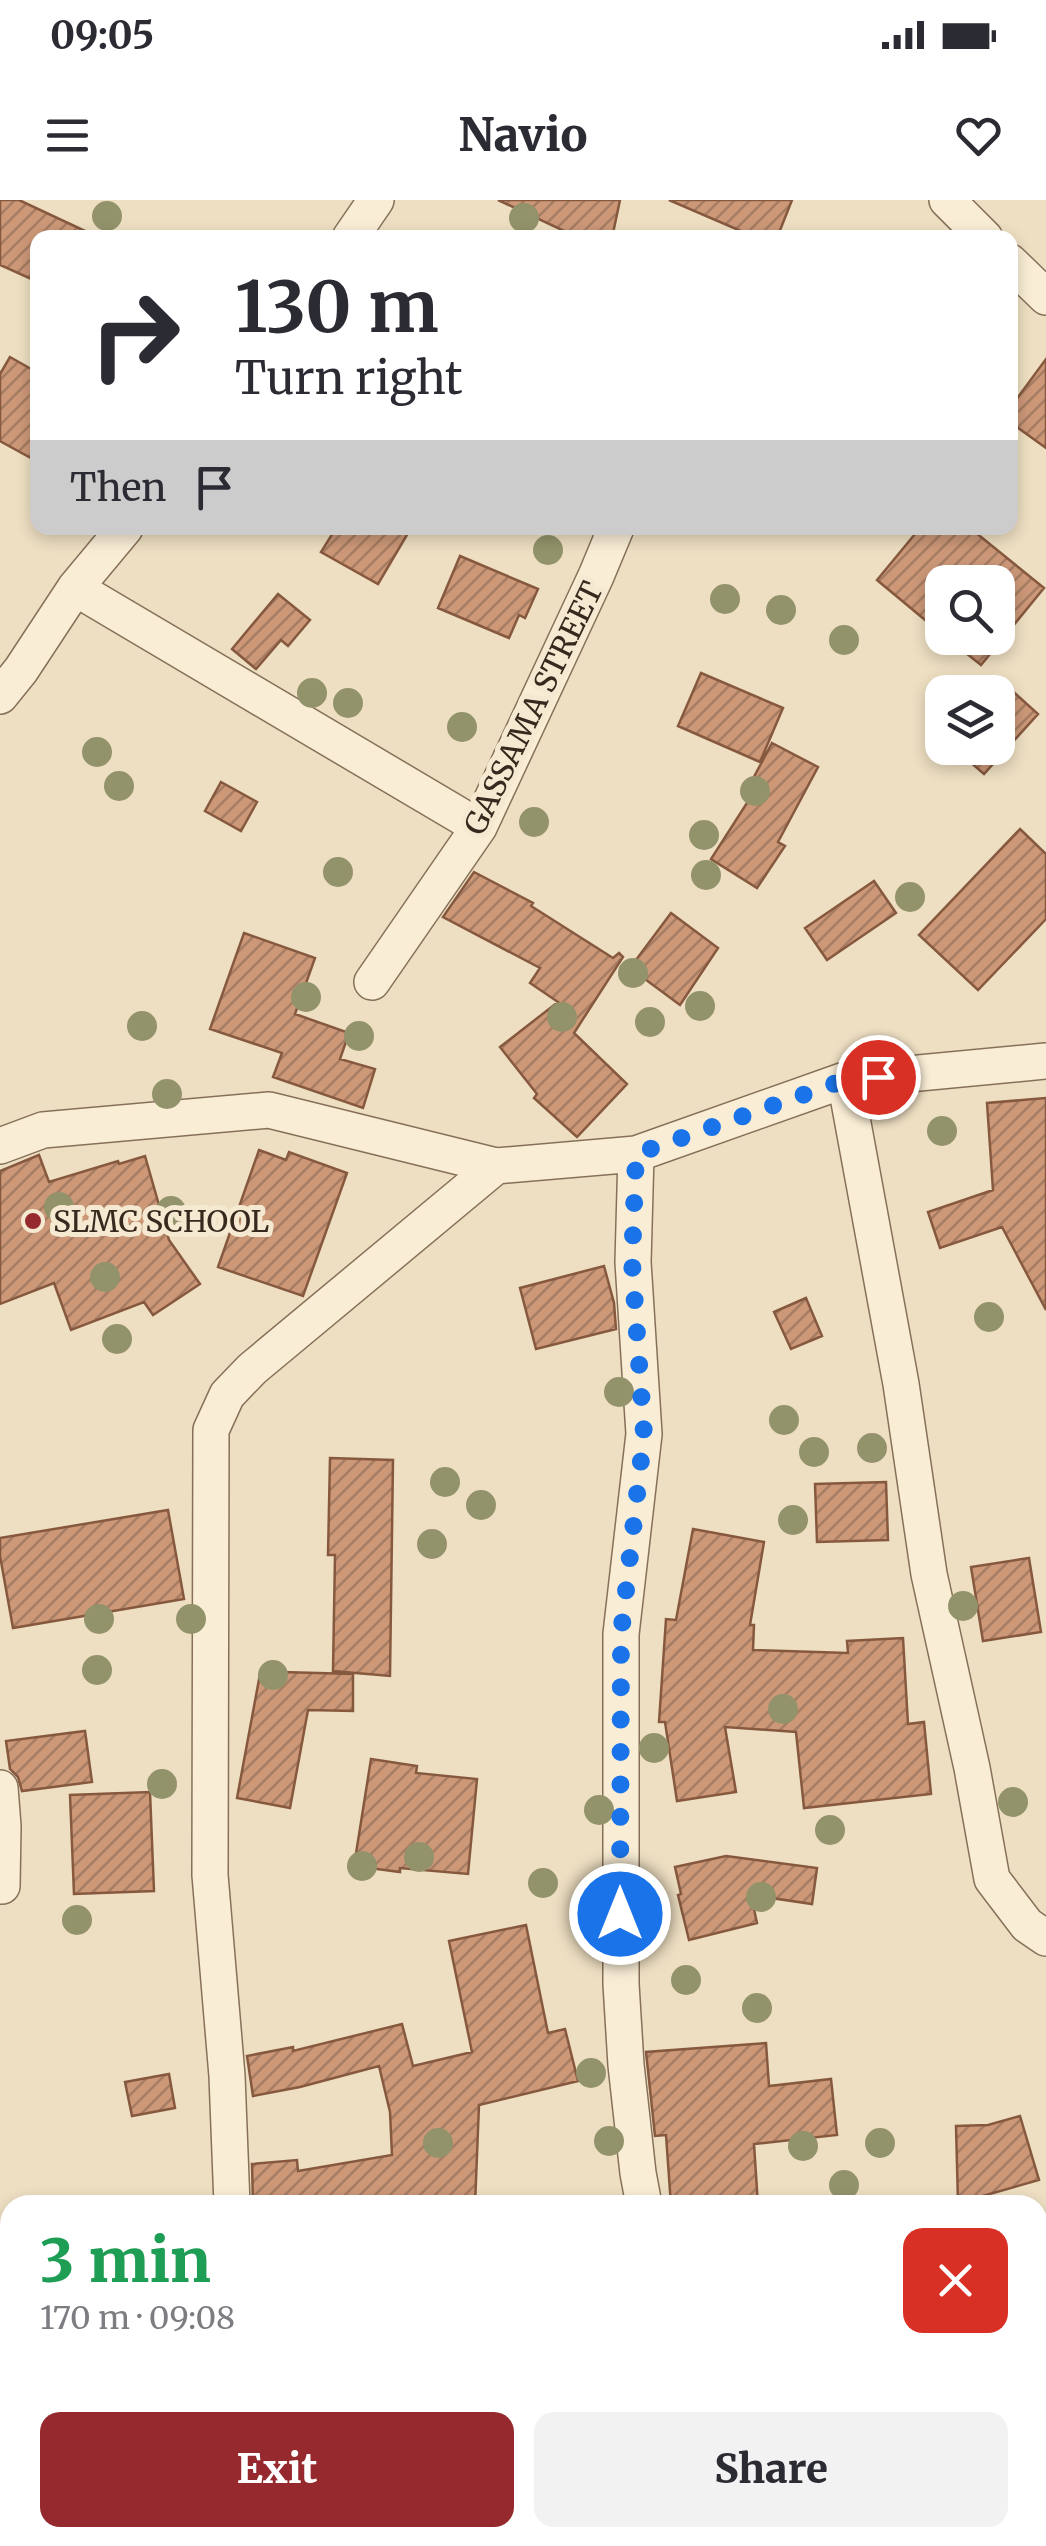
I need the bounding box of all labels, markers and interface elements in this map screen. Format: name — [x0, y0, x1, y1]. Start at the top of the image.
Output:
text: 09:05 — [50, 12, 154, 59]
text: Navio — [458, 107, 588, 163]
icon: menu — [40, 108, 95, 163]
icon: heart — [951, 108, 1006, 163]
text: 130 m — [235, 263, 439, 351]
icon: right — [70, 270, 200, 400]
text: Turn right — [235, 350, 463, 406]
icon: arrive — [187, 460, 242, 515]
text: Then — [70, 464, 167, 511]
map controls — [925, 565, 1015, 765]
button: search — [925, 565, 1015, 655]
street label: GASSAMA STREET — [455, 575, 611, 841]
button: layers — [925, 675, 1015, 765]
pin — [836, 1035, 921, 1120]
icon: arrive — [851, 1050, 906, 1105]
place label: SLMC SCHOOL — [53, 1202, 269, 1240]
marker: SLMC SCHOOL — [22, 1210, 44, 1232]
position arrow — [568, 1862, 672, 1966]
text: 3 min — [40, 2223, 211, 2298]
button: close — [903, 2228, 1008, 2333]
text: 170 m · 09:08 — [40, 2298, 235, 2338]
button: Exit — [40, 2412, 514, 2527]
button: Share — [534, 2412, 1008, 2527]

